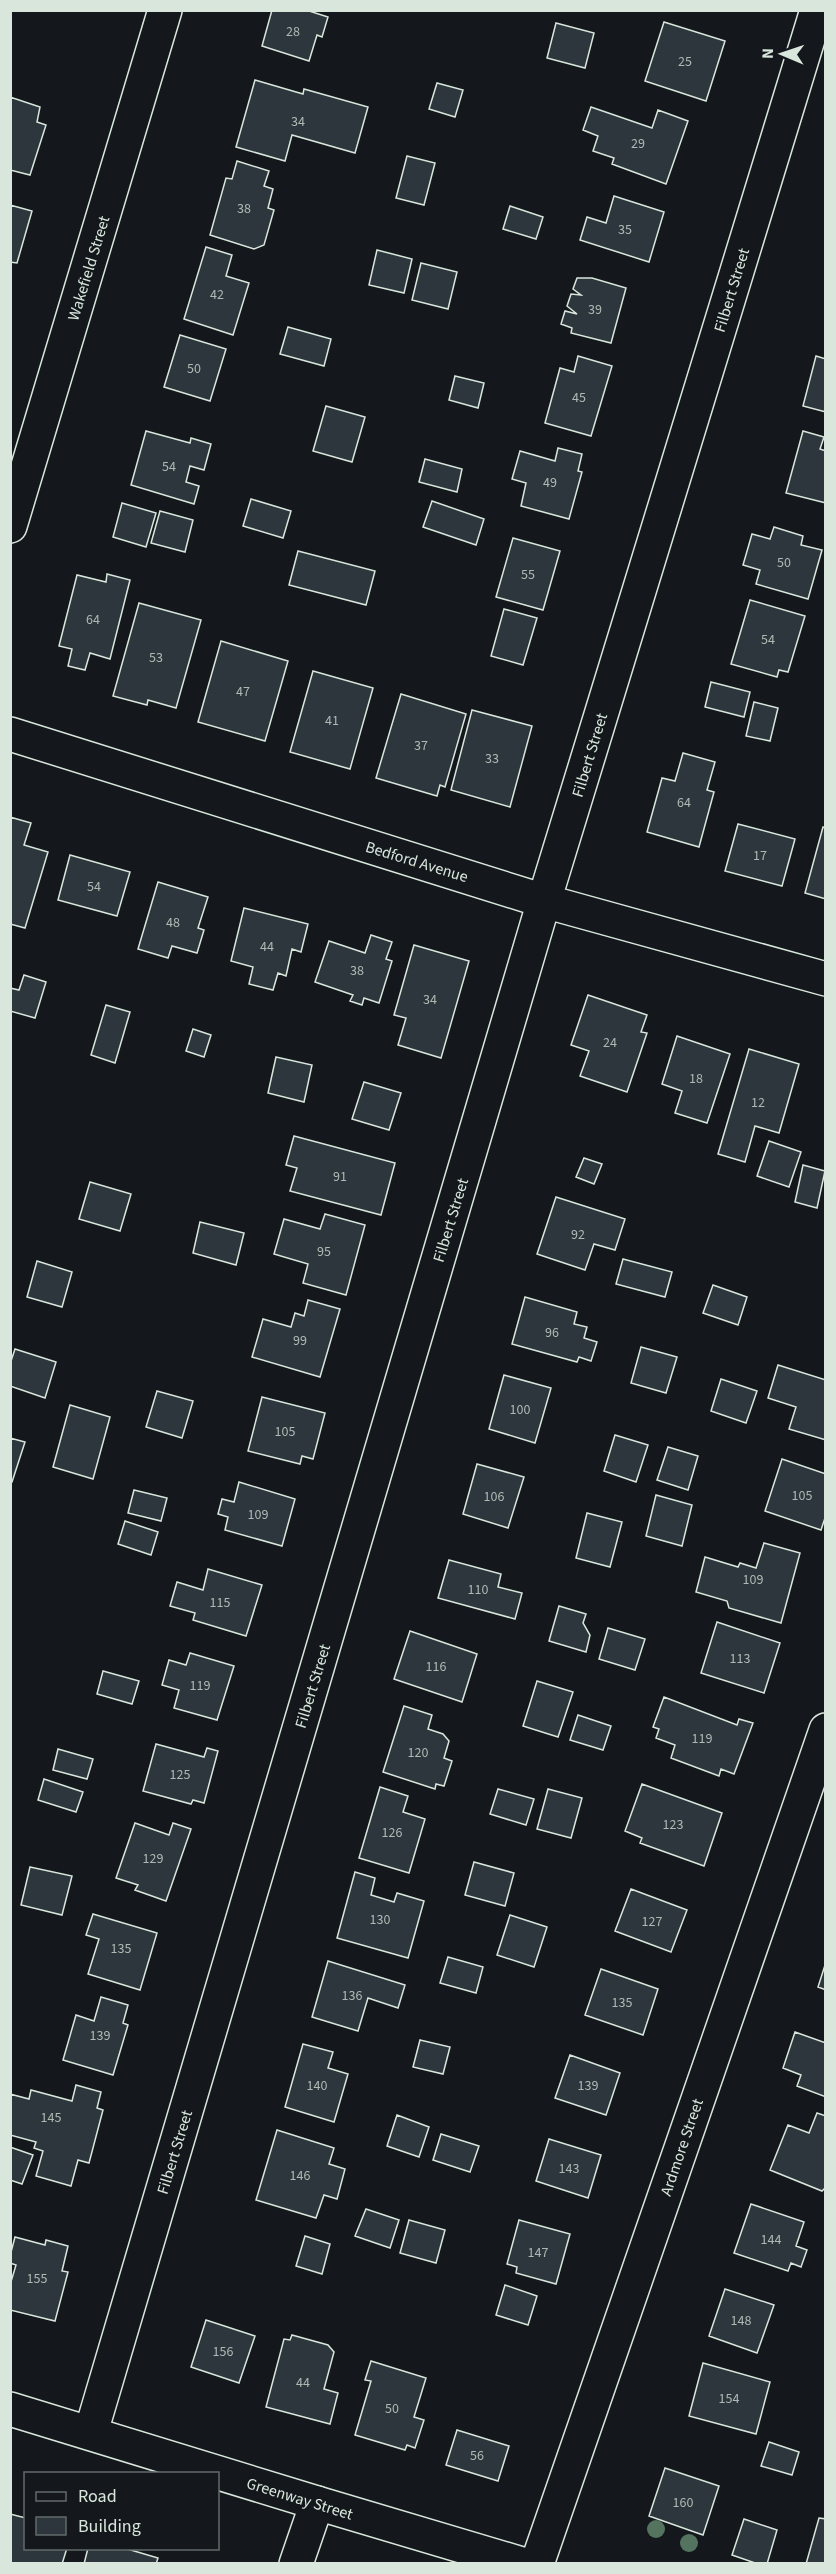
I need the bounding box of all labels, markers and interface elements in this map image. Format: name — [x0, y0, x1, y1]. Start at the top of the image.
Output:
house number: 28 — [286, 22, 300, 42]
north arrow — [752, 24, 812, 84]
text: N — [757, 48, 779, 59]
house number: 25 — [678, 52, 692, 72]
house number: 34 — [291, 112, 305, 132]
house number: 29 — [631, 134, 645, 154]
house number: 38 — [237, 199, 251, 219]
street label: Wakefield Street — [63, 213, 116, 323]
house number: 35 — [618, 220, 632, 240]
street label: Filbert Street — [709, 245, 755, 335]
house number: 42 — [210, 285, 224, 305]
house number: 39 — [588, 300, 602, 320]
house number: 50 — [187, 359, 201, 379]
house number: 45 — [572, 388, 586, 408]
house number: 54 — [162, 457, 176, 477]
house number: 49 — [543, 473, 557, 493]
house number: 50 — [777, 553, 791, 573]
house number: 55 — [521, 565, 535, 585]
house number: 64 — [86, 610, 100, 630]
house number: 54 — [761, 630, 775, 650]
house number: 53 — [149, 648, 163, 668]
house number: 47 — [236, 682, 250, 702]
street label: Filbert Street — [567, 710, 613, 800]
house number: 41 — [325, 711, 339, 731]
house number: 37 — [414, 736, 428, 756]
house number: 33 — [485, 749, 499, 769]
house number: 64 — [677, 793, 691, 813]
street label: Bedford Avenue — [363, 836, 471, 888]
house number: 17 — [753, 846, 767, 866]
house number: 54 — [87, 877, 101, 897]
house number: 48 — [166, 913, 180, 933]
house number: 44 — [260, 937, 274, 957]
house number: 38 — [350, 961, 364, 981]
house number: 34 — [423, 990, 437, 1010]
house number: 24 — [603, 1033, 617, 1053]
house number: 18 — [689, 1069, 703, 1089]
house number: 12 — [751, 1093, 765, 1113]
house number: 91 — [333, 1167, 347, 1187]
street label: Filbert Street — [428, 1175, 474, 1265]
house number: 92 — [571, 1225, 585, 1245]
house number: 95 — [317, 1242, 331, 1262]
house number: 96 — [545, 1323, 559, 1343]
house number: 99 — [293, 1331, 307, 1351]
house number: 100 — [510, 1400, 530, 1420]
house number: 105 — [275, 1422, 295, 1442]
house number: 105 — [792, 1486, 812, 1506]
house number: 106 — [484, 1487, 504, 1507]
house number: 109 — [248, 1505, 268, 1525]
house number: 109 — [743, 1570, 763, 1590]
house number: 110 — [468, 1580, 488, 1600]
house number: 115 — [210, 1593, 230, 1613]
street label: Filbert Street — [290, 1641, 336, 1731]
house number: 113 — [730, 1649, 750, 1669]
house number: 116 — [426, 1657, 446, 1677]
house number: 119 — [190, 1676, 210, 1696]
house number: 119 — [692, 1729, 712, 1749]
house number: 120 — [408, 1743, 428, 1763]
house number: 125 — [170, 1765, 190, 1785]
house number: 123 — [663, 1815, 683, 1835]
house number: 126 — [382, 1823, 402, 1843]
house number: 129 — [143, 1849, 163, 1869]
house number: 130 — [370, 1910, 390, 1930]
house number: 127 — [642, 1912, 662, 1932]
house number: 135 — [111, 1939, 131, 1959]
house number: 136 — [342, 1986, 362, 2006]
house number: 135 — [612, 1993, 632, 2013]
house number: 139 — [90, 2026, 110, 2046]
house number: 140 — [307, 2076, 327, 2096]
house number: 139 — [578, 2076, 598, 2096]
street label: Ardmore Street — [655, 2095, 709, 2199]
street label: Filbert Street — [152, 2107, 198, 2197]
house number: 145 — [41, 2108, 61, 2128]
house number: 143 — [559, 2159, 579, 2179]
house number: 146 — [290, 2166, 310, 2186]
house number: 144 — [761, 2230, 781, 2250]
house number: 147 — [528, 2243, 548, 2263]
house number: 155 — [27, 2269, 47, 2289]
house number: 148 — [731, 2311, 751, 2331]
house number: 156 — [213, 2342, 233, 2362]
house number: 44 — [296, 2373, 310, 2393]
house number: 154 — [719, 2389, 739, 2409]
house number: 50 — [385, 2399, 399, 2419]
house number: 56 — [470, 2446, 484, 2466]
legend — [24, 2472, 219, 2550]
street label: Greenway Street — [244, 2472, 356, 2526]
text: Road — [78, 2484, 117, 2509]
house number: 160 — [673, 2493, 693, 2513]
text: Building — [78, 2514, 141, 2539]

